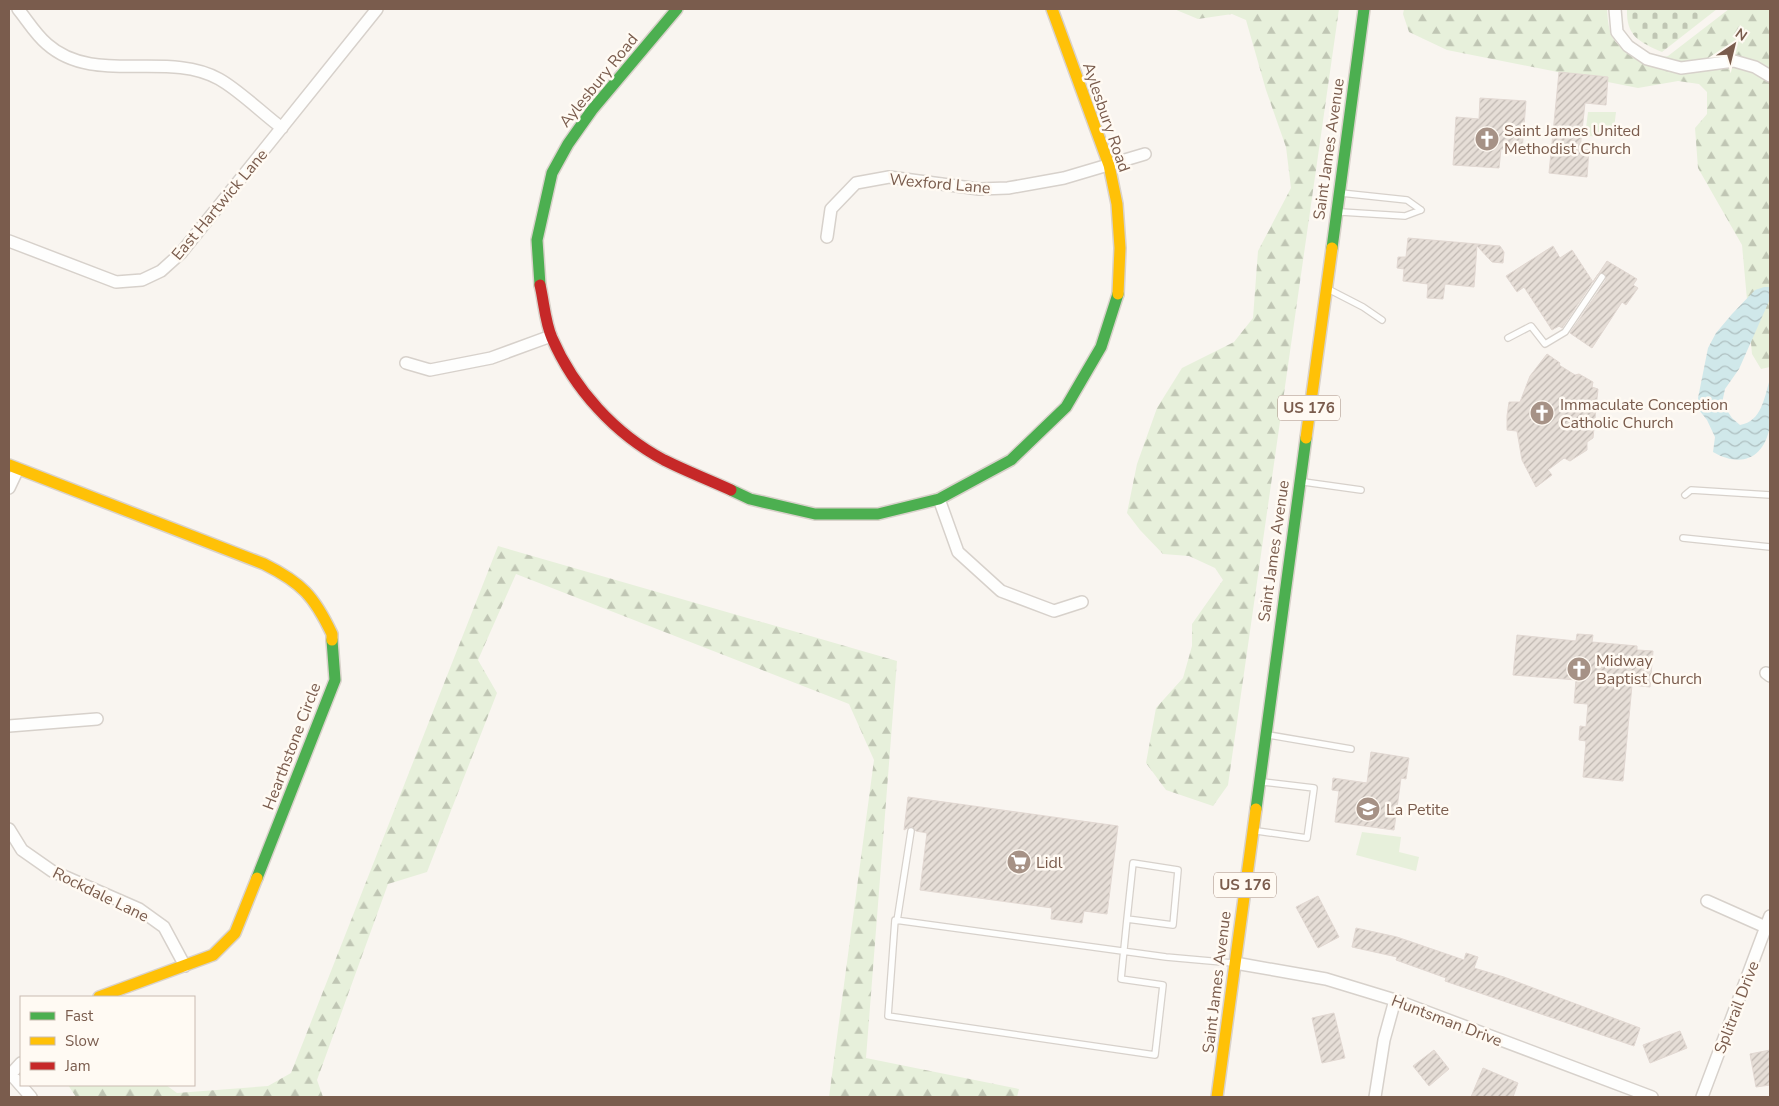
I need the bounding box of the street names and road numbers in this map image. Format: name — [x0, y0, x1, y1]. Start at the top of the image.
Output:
street label: Aylesbury Road — [554, 29, 643, 132]
street label: Aylesbury Road — [1077, 60, 1135, 175]
street label: Saint James Avenue — [1308, 77, 1350, 221]
street label: East Hartwick Lane — [167, 144, 273, 265]
street label: Wexford Lane — [888, 169, 991, 199]
road number: US 176 — [1278, 396, 1340, 420]
street label: Saint James Avenue — [1253, 479, 1295, 623]
street label: Hearthstone Circle — [258, 680, 326, 813]
street label: Rockdale Lane — [49, 862, 152, 928]
road number: US 176 — [1214, 872, 1276, 898]
street label: Saint James Avenue — [1197, 910, 1237, 1054]
street label: Splitrail Drive — [1709, 958, 1765, 1057]
street label: Huntsman Drive — [1388, 990, 1505, 1052]

